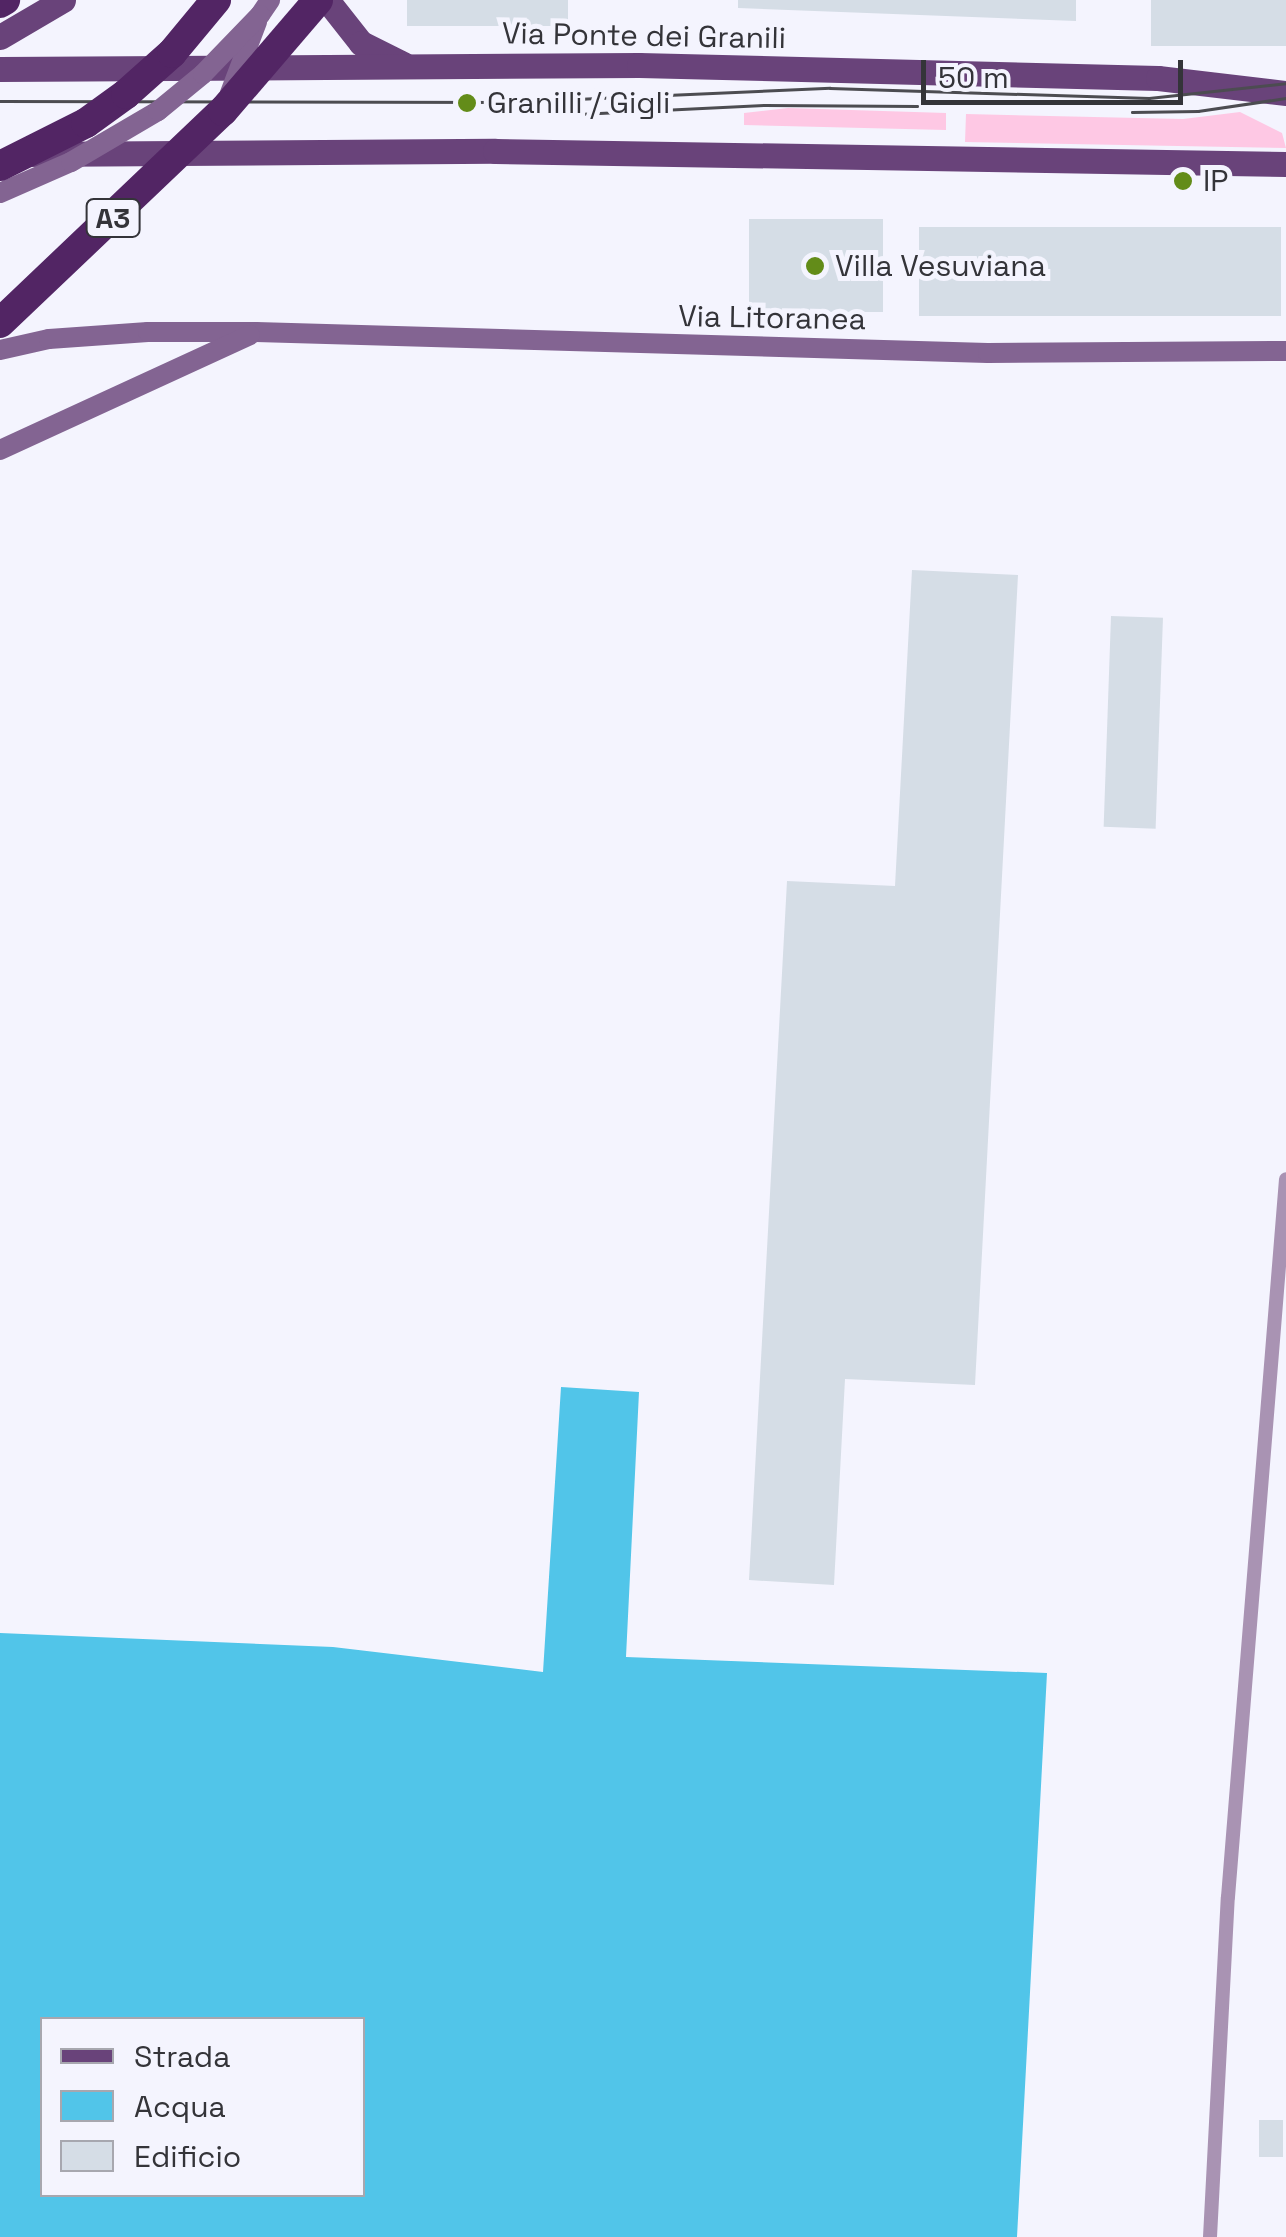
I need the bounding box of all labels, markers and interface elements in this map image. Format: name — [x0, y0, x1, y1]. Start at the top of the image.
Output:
street label: Via Ponte dei Granili — [502, 16, 786, 56]
scale bar — [926, 40, 1188, 102]
text: 50 m — [938, 58, 1009, 97]
place label: Granilli / Gigli — [487, 85, 670, 121]
marker: Granilli / Gigli — [456, 92, 478, 114]
place label: IP — [1203, 163, 1228, 199]
marker: IP — [1172, 170, 1194, 192]
road number: A3 — [86, 195, 140, 241]
place label: Villa Vesuviana — [835, 248, 1046, 284]
marker: Villa Vesuviana — [804, 255, 826, 277]
street label: Via Litoranea — [678, 298, 866, 338]
legend — [40, 2017, 365, 2197]
text: Strada — [134, 2037, 230, 2076]
text: Acqua — [134, 2087, 226, 2126]
text: Edificio — [134, 2137, 241, 2176]

